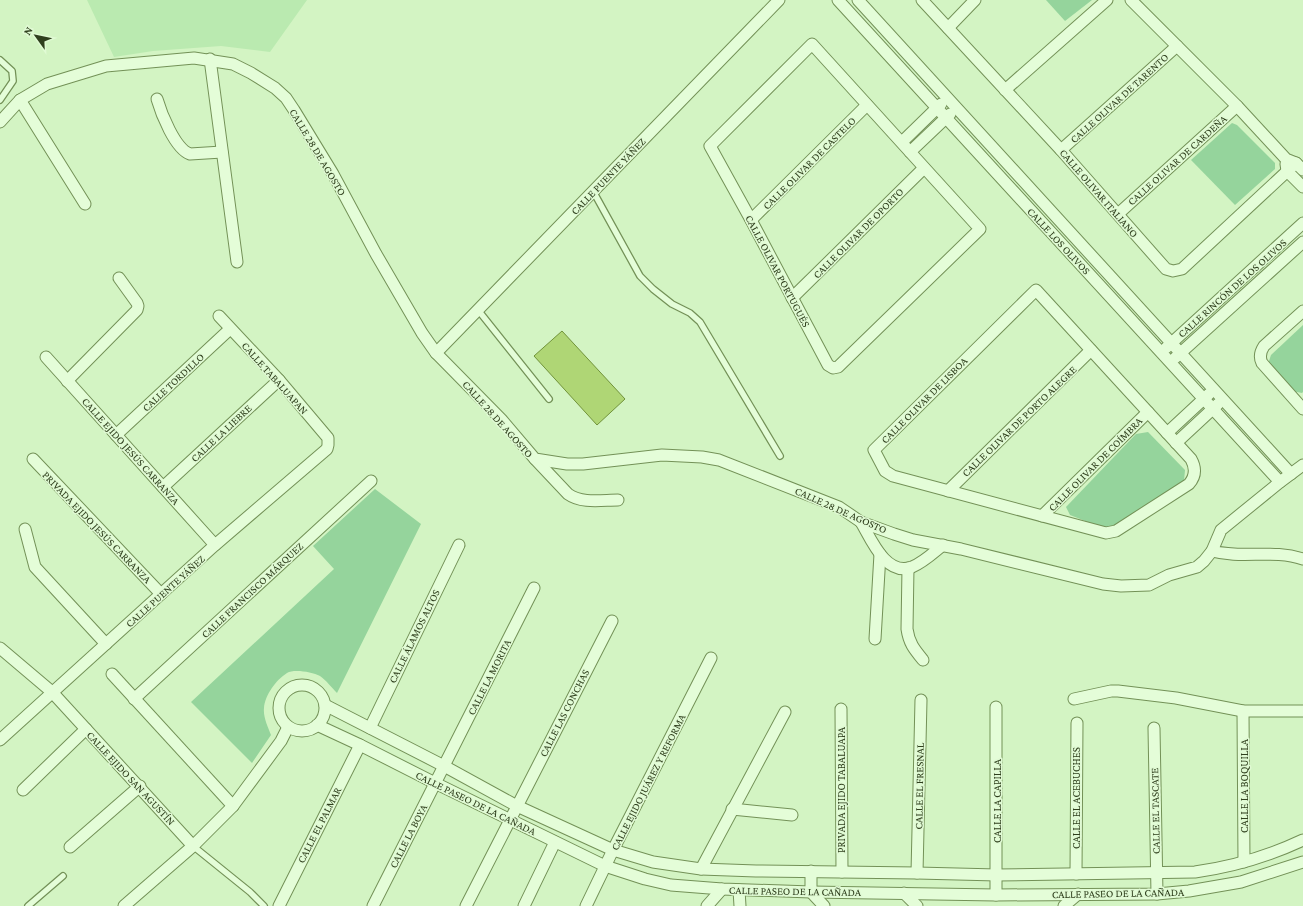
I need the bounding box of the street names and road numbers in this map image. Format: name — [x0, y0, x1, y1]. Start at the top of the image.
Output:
street label: CALLE OLIVAR DE TARENTO — [1067, 51, 1171, 145]
street label: CALLE 28 DE AGOSTO — [287, 106, 349, 198]
street label: CALLE OLIVAR DE CARDEÑA — [1125, 112, 1229, 208]
street label: CALLE OLIVAR DE CASTELO — [760, 114, 858, 212]
street label: CALLE PUENTE YÁÑEZ — [568, 135, 648, 217]
street label: CALLE OLIVAR ITALIANO — [1057, 146, 1141, 240]
street label: CALLE OLIVAR DE OPORTO — [810, 185, 906, 281]
street label: CALLE LOS OLIVOS — [1025, 205, 1093, 277]
street label: CALLE OLIVAR PORTUGUÉS — [743, 213, 813, 329]
street label: CALLE RINCÓN DE LOS OLIVOS — [1175, 236, 1289, 340]
street label: CALLE TABALUAPAN — [239, 339, 311, 417]
street label: CALLE TORDILLO — [140, 350, 206, 414]
street label: CALLE OLIVAR DE LISBOA — [878, 354, 970, 446]
street label: CALLE OLIVAR DE PORTO ALEGRE — [959, 363, 1079, 479]
street label: CALLE 28 DE AGOSTO — [460, 378, 536, 460]
street label: CALLE EJIDO JESÚS CARRANZA — [79, 395, 183, 508]
street label: CALLE LA LIEBRE — [188, 402, 254, 464]
street label: CALLE OLIVAR DE COÍMBRA — [1046, 414, 1145, 513]
street label: PRIVADA EJIDO JESÚS CARRANZA — [40, 469, 154, 587]
street label: CALLE 28 DE AGOSTO — [793, 484, 889, 536]
street label: CALLE FRANCISCO MÁRQUEZ — [199, 539, 306, 640]
street label: CALLE PUENTE YÁÑEZ — [123, 552, 207, 630]
street label: CALLE ÁLAMOS ALTOS — [386, 587, 442, 685]
street label: CALLE LA MORITA — [465, 637, 514, 717]
street label: CALLE LAS CONCHAS — [537, 667, 591, 759]
street label: CALLE EJIDO JUÁREZ Y REFORMA — [608, 711, 689, 853]
street label: PRIVADA EJIDO TABALUAPA — [835, 726, 848, 853]
street label: CALLE EJIDO SAN AGUSTÍN — [84, 729, 178, 828]
street label: CALLE LA BOQUILLA — [1238, 738, 1250, 833]
street label: CALLE EL FRESNAL — [912, 742, 926, 829]
street label: CALLE EL ACEBUCHES — [1070, 747, 1082, 849]
street label: CALLE LA CAPILLA — [991, 758, 1003, 843]
street label: CALLE EL TASCATE — [1148, 768, 1162, 854]
street label: CALLE PASEO DE LA CAÑADA — [414, 769, 539, 838]
street label: CALLE EL PALMAR — [295, 784, 344, 865]
street label: CALLE LA BOYA — [387, 801, 430, 870]
street label: CALLE PASEO DE LA CAÑADA — [729, 884, 862, 898]
street label: CALLE PASEO DE LA CAÑADA — [1052, 886, 1185, 900]

